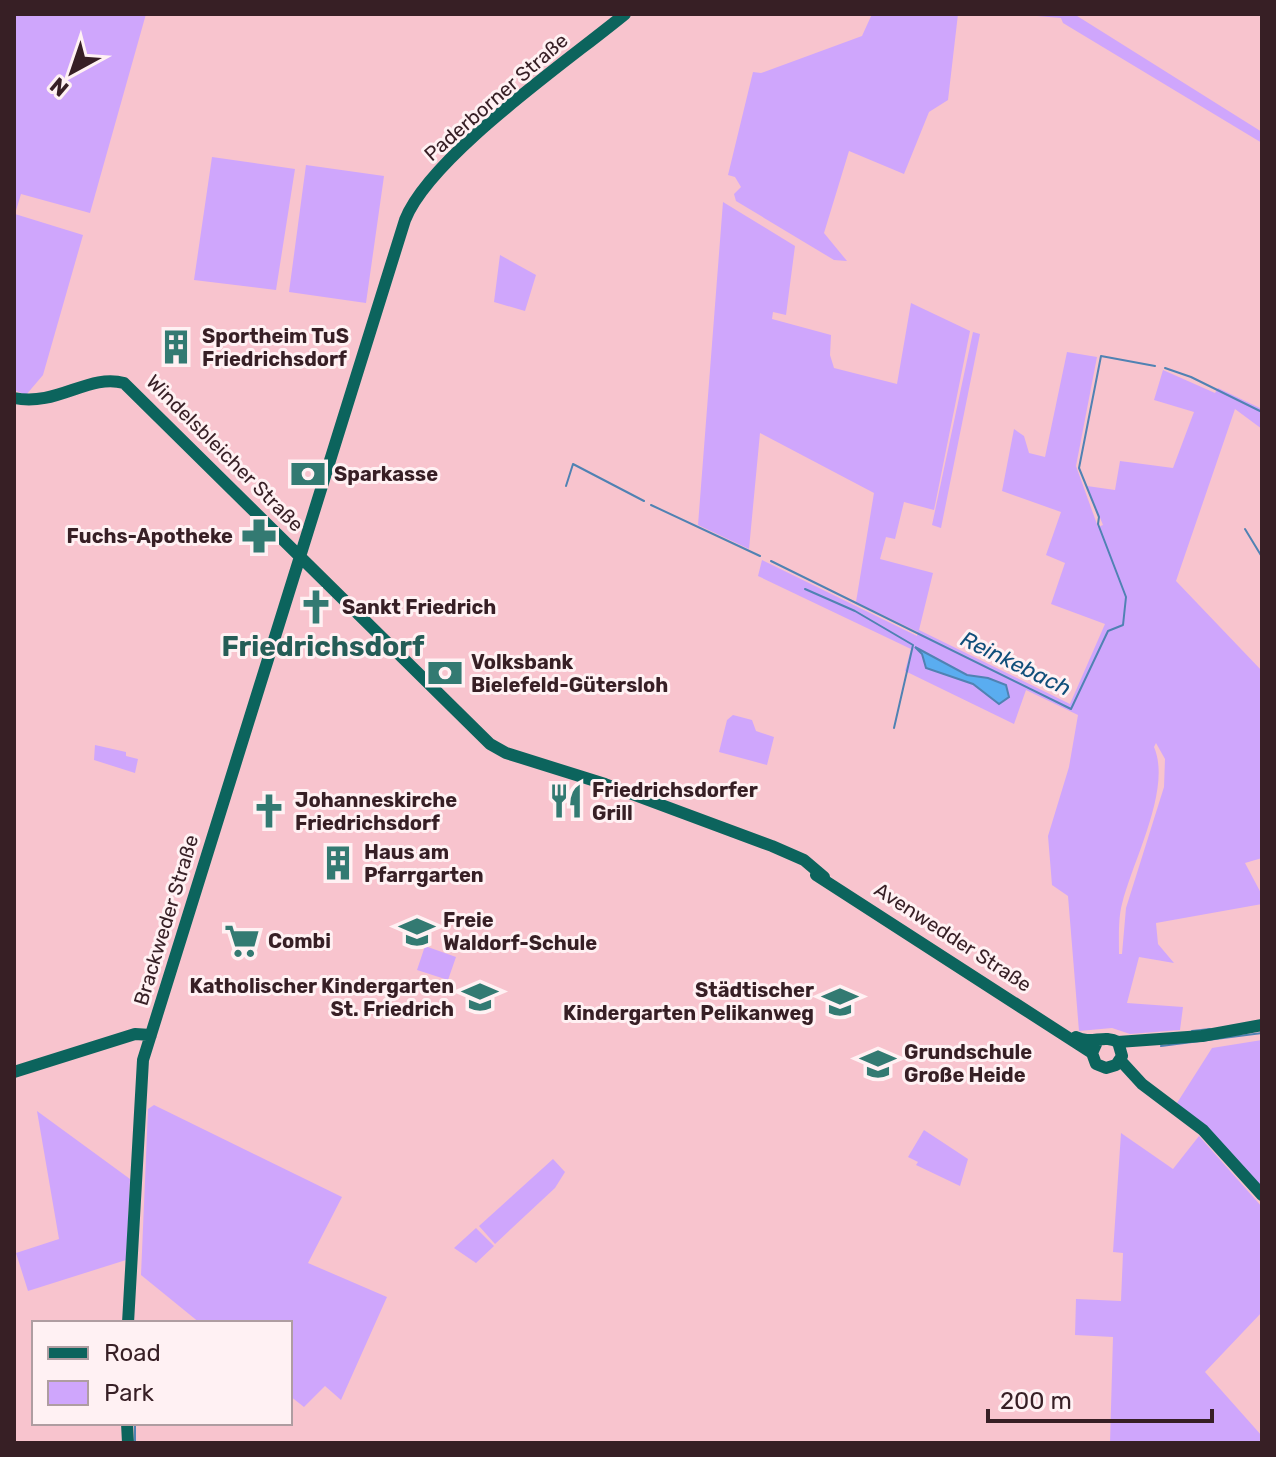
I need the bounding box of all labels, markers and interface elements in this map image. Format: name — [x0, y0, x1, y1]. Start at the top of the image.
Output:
street label: Paderborner Straße — [419, 28, 573, 166]
north arrow — [32, 32, 112, 112]
text: N — [45, 72, 74, 102]
place label: Sportheim TuS Friedrichsdorf — [202, 324, 349, 371]
building icon: Sportheim TuS Friedrichsdorf — [157, 328, 195, 366]
street label: Windelsbleicher Straße — [142, 370, 308, 536]
bank icon: Sparkasse — [289, 455, 327, 493]
place label: Sparkasse — [334, 462, 438, 486]
pharmacy icon: Fuchs-Apotheke — [240, 517, 278, 555]
place label: Fuchs-Apotheke — [67, 524, 233, 548]
church icon: Sankt Friedrich — [297, 588, 335, 626]
place label: Sankt Friedrich — [342, 595, 496, 619]
water label: Reinkebach — [956, 625, 1076, 702]
district label: Friedrichsdorf — [222, 630, 425, 663]
place label: Volksbank Bielefeld-Gütersloh — [471, 650, 668, 697]
bank icon: Volksbank Bielefeld-Gütersloh — [426, 654, 464, 692]
place label: Friedrichsdorfer Grill — [592, 778, 758, 825]
restaurant icon: Friedrichsdorfer Grill — [547, 782, 585, 820]
place label: Johanneskirche Friedrichsdorf — [295, 788, 457, 835]
church icon: Johanneskirche Friedrichsdorf — [250, 792, 288, 830]
street label: Brackweder Straße — [129, 832, 203, 1008]
place label: Haus am Pfarrgarten — [364, 840, 484, 887]
building icon: Haus am Pfarrgarten — [319, 844, 357, 882]
street label: Avenwedder Straße — [870, 877, 1036, 997]
place label: Freie Waldorf-Schule — [443, 908, 597, 955]
school or university icon: Freie Waldorf-Schule — [398, 913, 436, 951]
supermarket icon: Combi — [223, 922, 261, 960]
place label: Combi — [268, 929, 331, 953]
place label: Katholischer Kindergarten St. Friedrich — [190, 974, 454, 1021]
school or university icon: Katholischer Kindergarten St. Friedrich — [461, 978, 499, 1016]
place label: Städtischer Kindergarten Pelikanweg — [563, 978, 814, 1025]
school or university icon: Städtischer Kindergarten Pelikanweg — [821, 983, 859, 1021]
place label: Grundschule Große Heide — [904, 1040, 1032, 1087]
school or university icon: Grundschule Große Heide — [859, 1045, 897, 1083]
legend — [32, 1321, 292, 1425]
text: Road — [104, 1339, 161, 1367]
scale bar — [988, 1373, 1212, 1423]
text: Park — [104, 1379, 155, 1407]
text: 200 m — [1000, 1387, 1072, 1415]

